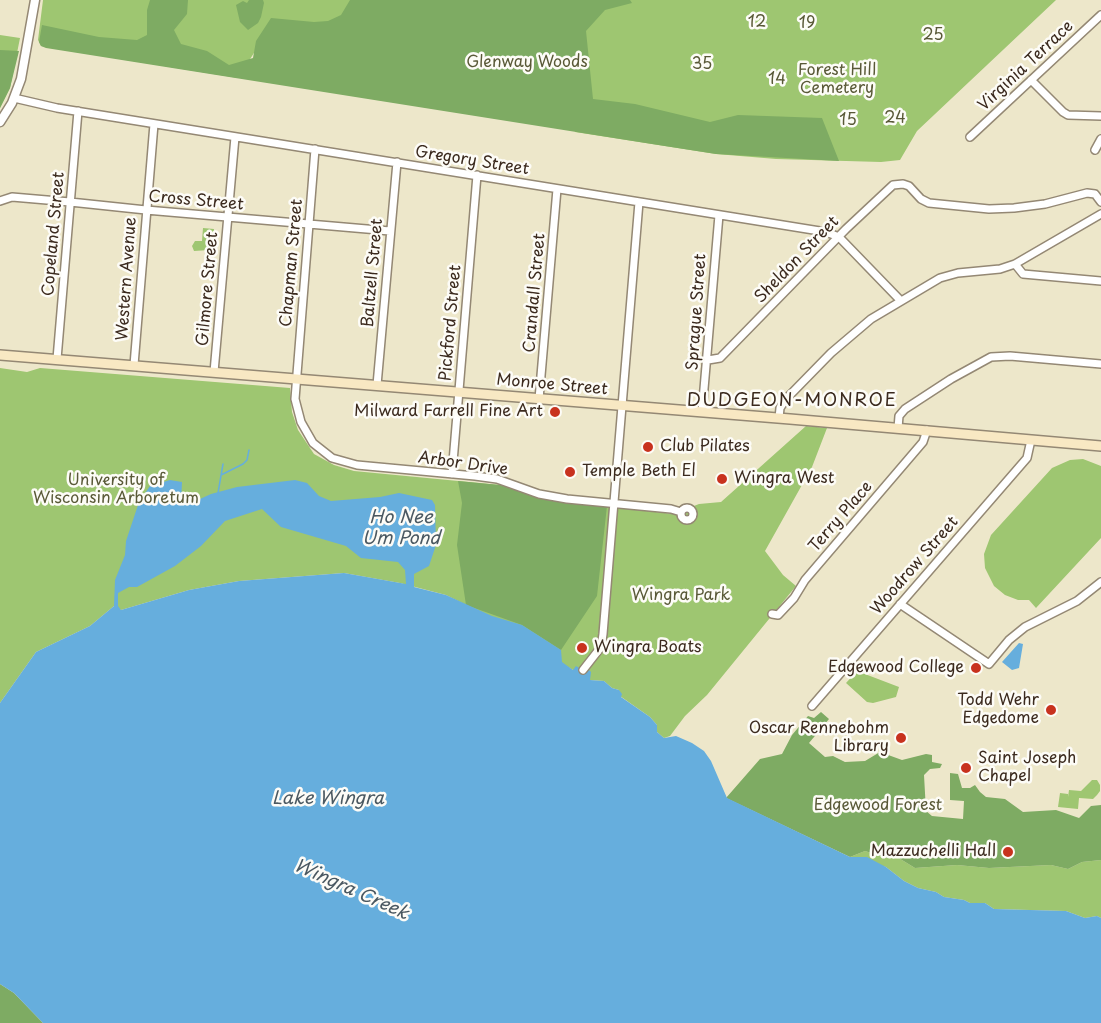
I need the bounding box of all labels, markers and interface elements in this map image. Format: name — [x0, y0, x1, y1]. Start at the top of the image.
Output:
park label: 12 — [748, 13, 766, 33]
park label: 19 — [799, 14, 815, 34]
street label: Virginia Terrace — [974, 17, 1078, 115]
park label: 25 — [922, 26, 944, 46]
park label: Glenway Woods — [466, 53, 588, 73]
park label: 35 — [692, 55, 712, 75]
park label: Forest Hill Cemetery — [798, 61, 876, 99]
park label: 14 — [768, 70, 786, 90]
park label: 24 — [884, 109, 906, 129]
park label: 15 — [839, 111, 857, 131]
street label: Gregory Street — [414, 143, 530, 179]
street label: Copeland Street — [39, 171, 69, 297]
street label: Cross Street — [148, 187, 244, 215]
street label: Chapman Street — [277, 198, 307, 328]
street label: Sheldon Street — [751, 213, 843, 307]
street label: Western Avenue — [113, 217, 141, 341]
street label: Baltzell Street — [359, 218, 387, 328]
street label: Gilmore Street — [193, 231, 223, 347]
street label: Crandall Street — [520, 233, 550, 353]
street label: Sprague Street — [683, 253, 711, 371]
street label: Pickford Street — [436, 264, 466, 382]
street label: Monroe Street — [496, 371, 608, 399]
district label: DUDGEON-MONROE — [687, 390, 897, 412]
place label: Milward Farrell Fine Art — [354, 402, 543, 422]
marker: Milward Farrell Fine Art — [548, 405, 562, 419]
place label: Club Pilates — [660, 437, 750, 457]
marker: Club Pilates — [641, 440, 655, 454]
street label: Arbor Drive — [417, 448, 509, 480]
place label: Temple Beth El — [582, 462, 696, 482]
marker: Temple Beth El — [563, 465, 577, 479]
place label: Wingra West — [734, 469, 834, 489]
park label: University of Wisconsin Arboretum — [33, 471, 199, 509]
marker: Wingra West — [715, 472, 729, 486]
street label: Terry Place — [805, 478, 877, 556]
water label: Ho Nee Um Pond — [362, 507, 440, 550]
street label: Woodrow Street — [867, 513, 963, 619]
park label: Wingra Park — [632, 586, 730, 606]
place label: Wingra Boats — [594, 638, 702, 658]
marker: Wingra Boats — [575, 641, 589, 655]
place label: Edgewood College — [828, 658, 964, 678]
marker: Edgewood College — [969, 661, 983, 675]
place label: Todd Wehr Edgedome — [957, 691, 1039, 729]
marker: Todd Wehr Edgedome — [1044, 703, 1058, 717]
place label: Oscar Rennebohm Library — [749, 719, 889, 757]
marker: Oscar Rennebohm Library — [894, 731, 908, 745]
place label: Saint Joseph Chapel — [978, 749, 1076, 787]
marker: Saint Joseph Chapel — [959, 761, 973, 775]
water label: Lake Wingra — [272, 788, 384, 810]
park label: Edgewood Forest — [814, 796, 942, 816]
place label: Mazzuchelli Hall — [871, 842, 996, 862]
marker: Mazzuchelli Hall — [1001, 845, 1015, 859]
water label: Wingra Creek — [290, 855, 412, 925]

